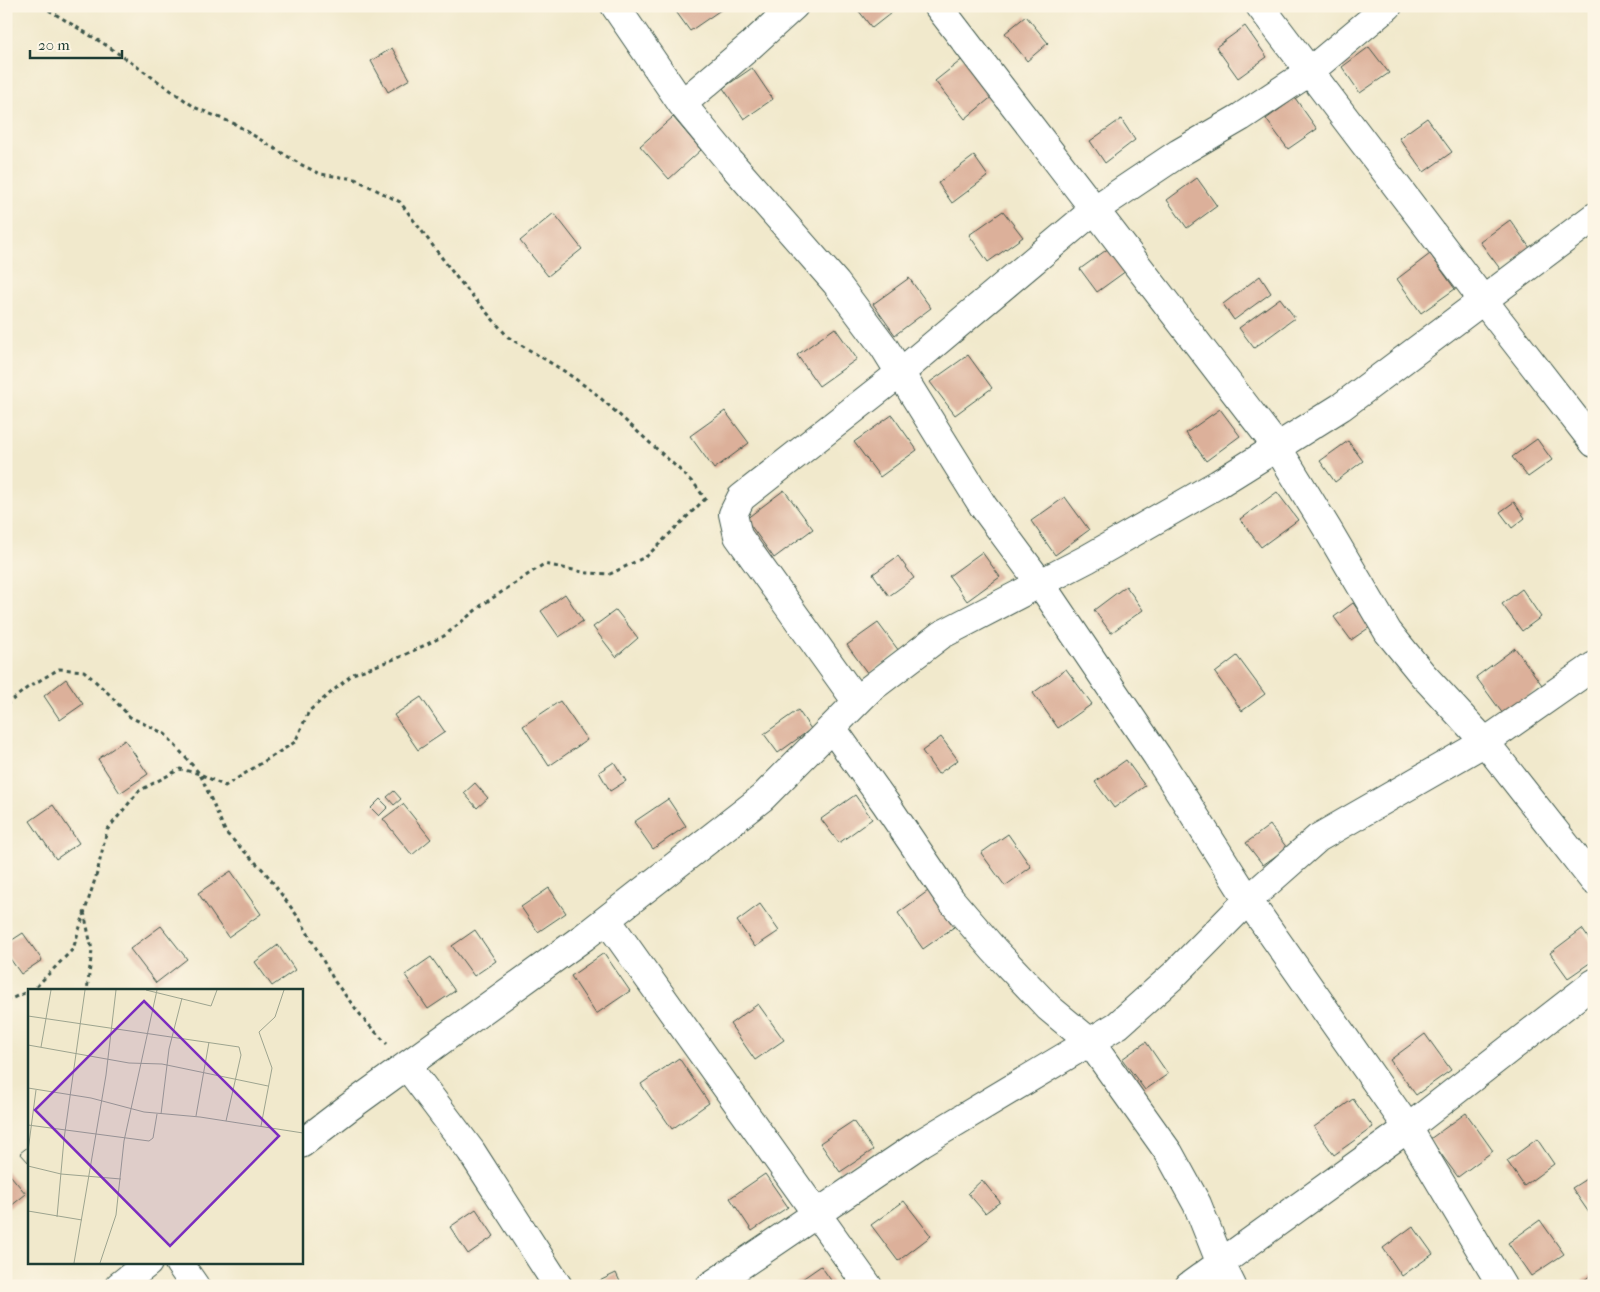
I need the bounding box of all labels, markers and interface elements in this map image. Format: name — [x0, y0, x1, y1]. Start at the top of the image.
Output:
scale bar — [30, 28, 122, 60]
text: 20 m — [38, 36, 70, 54]
inset map — [28, 989, 302, 1264]

